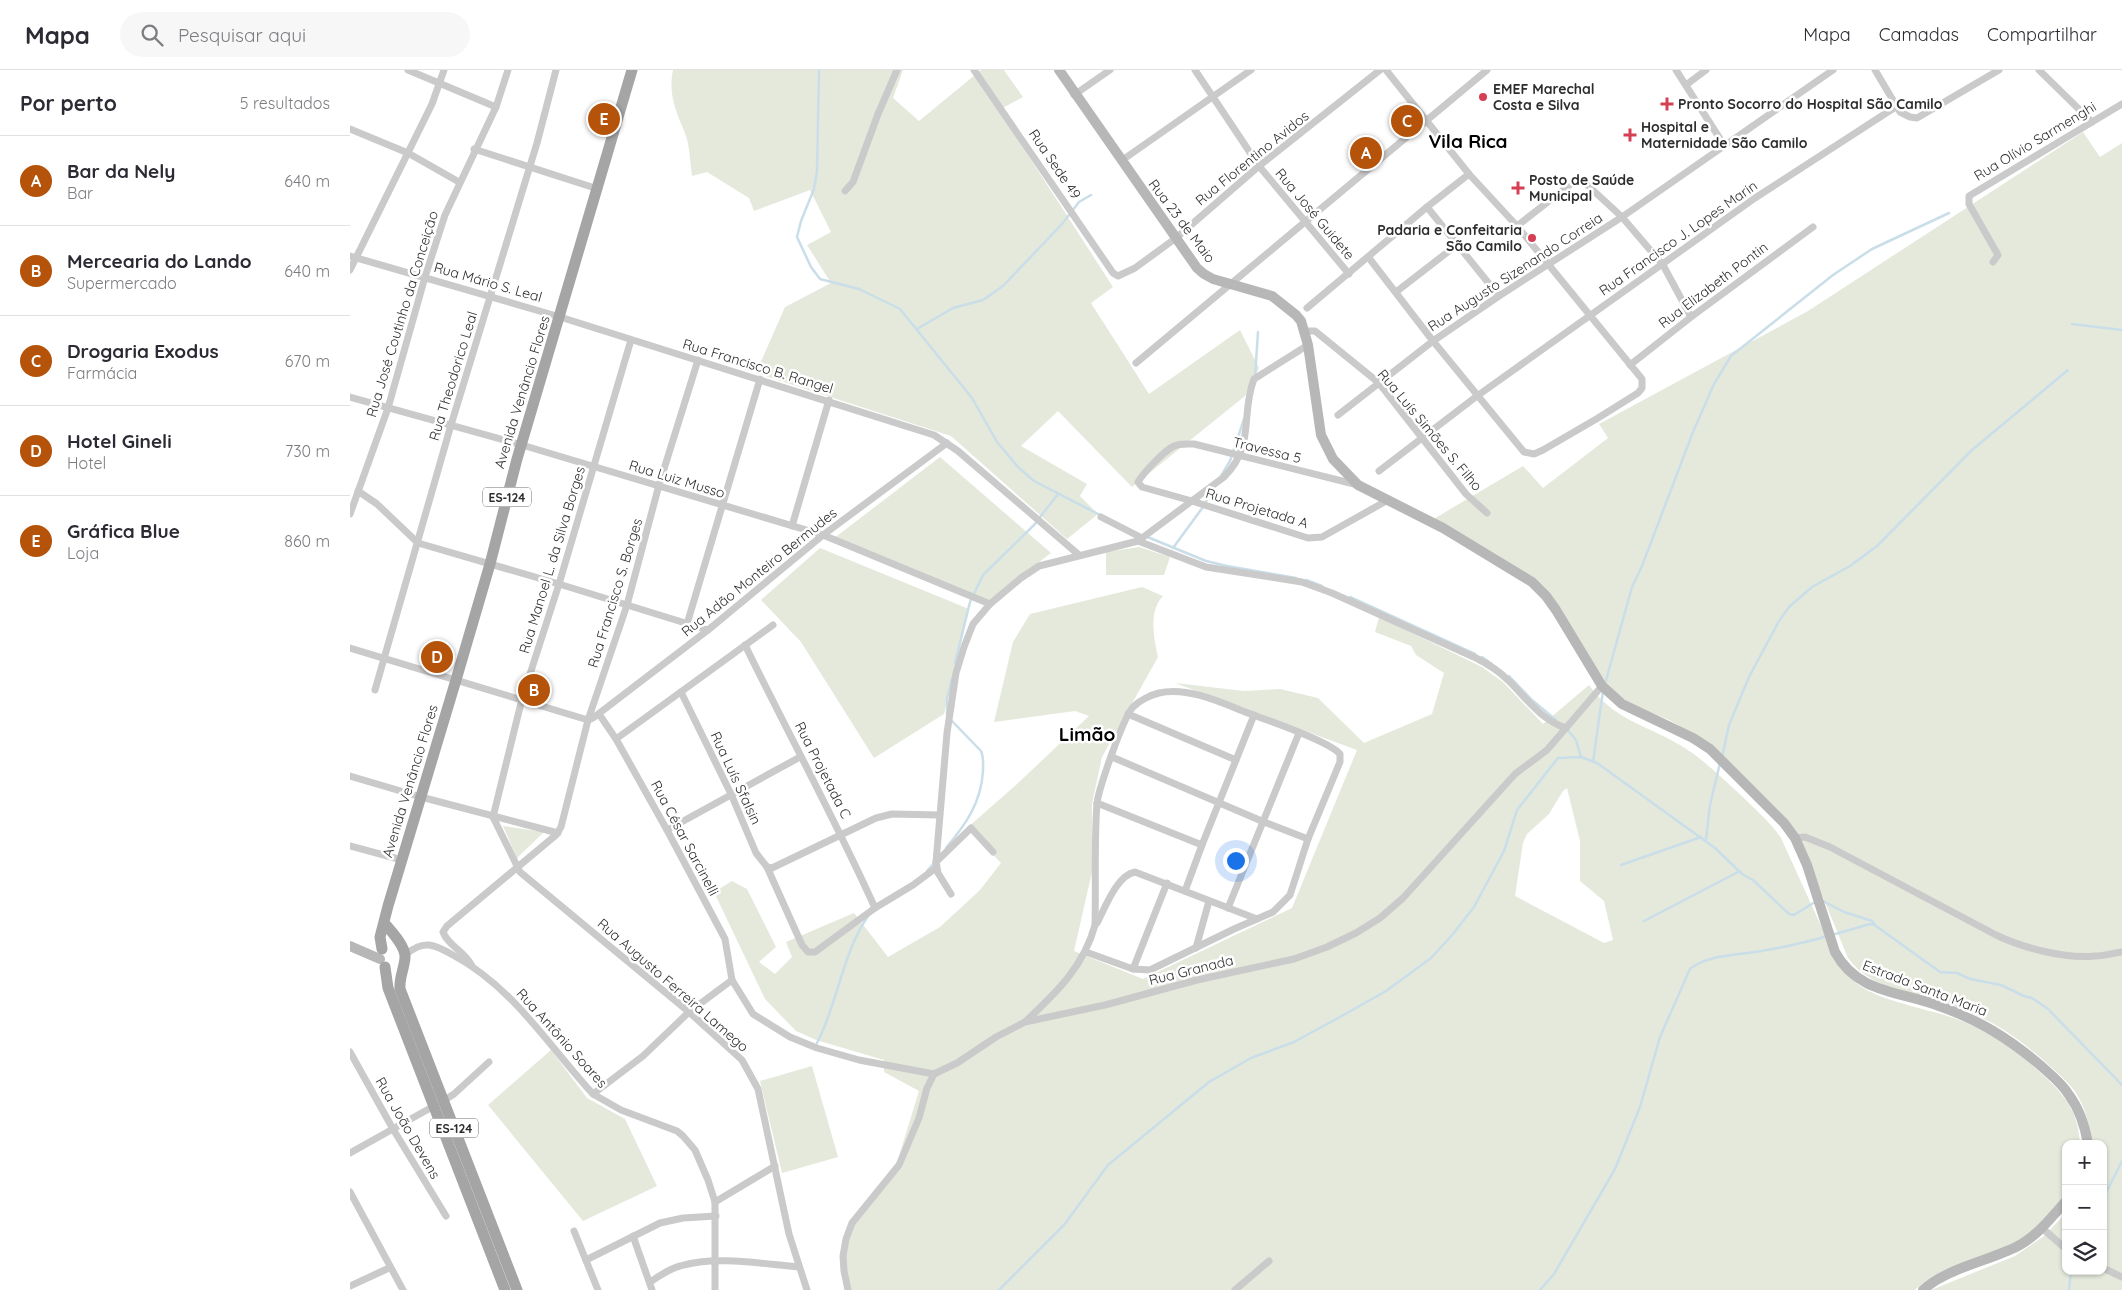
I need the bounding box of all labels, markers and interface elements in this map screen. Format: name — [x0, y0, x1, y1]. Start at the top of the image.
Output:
search box — [120, 12, 470, 57]
text: Mapa — [25, 20, 90, 50]
icon: search — [138, 21, 166, 49]
text: Pesquisar aqui — [178, 23, 306, 47]
text: Mapa — [1803, 23, 1851, 46]
text: Camadas — [1879, 23, 1959, 46]
text: Compartilhar — [1987, 23, 2097, 46]
place label: EMEF Marechal Costa e Silva — [1493, 80, 1595, 114]
text: Por perto — [20, 90, 117, 116]
marker: EMEF Marechal Costa e Silva — [1477, 91, 1489, 103]
text: 5 resultados — [240, 93, 330, 113]
place label: Pronto Socorro do Hospital São Camilo — [1678, 95, 1943, 113]
marker: Pronto Socorro do Hospital São Camilo — [1660, 97, 1674, 111]
street label: Rua Olívio Sarmenghi — [1971, 97, 2099, 185]
pin: E — [588, 100, 620, 138]
pin: C — [1391, 102, 1423, 140]
street label: Rua Florentino Avidos — [1192, 107, 1312, 209]
place label: Hospital e Maternidade São Camilo — [1641, 118, 1808, 152]
street label: Rua Sede 49 — [1025, 126, 1085, 203]
marker: Hospital e Maternidade São Camilo — [1623, 128, 1637, 142]
district label: Vila Rica — [1428, 129, 1508, 153]
pin: A — [1350, 134, 1382, 172]
text: Bar da Nely — [67, 159, 175, 183]
street label: Rua José Guidete — [1271, 165, 1359, 263]
text: A — [31, 171, 41, 191]
text: 640 m — [284, 171, 330, 191]
place label: Posto de Saúde Municipal — [1529, 171, 1634, 205]
street label: Rua 23 de Maio — [1145, 176, 1219, 266]
street label: Rua Francisco J. Lopes Marin — [1595, 176, 1761, 300]
marker: Posto de Saúde Municipal — [1511, 181, 1525, 195]
text: Bar — [67, 183, 93, 203]
street label: Rua José Coutinho da Conceição — [362, 209, 442, 419]
street label: Rua Augusto Sizenando Correia — [1424, 209, 1606, 335]
place label: Padaria e Confeitaria São Camilo — [1377, 221, 1522, 255]
marker: Padaria e Confeitaria São Camilo — [1526, 232, 1538, 244]
street label: Rua Elizabeth Pontin — [1655, 238, 1771, 332]
text: Mercearia do Lando — [67, 249, 252, 273]
street label: Rua Mário S. Leal — [432, 258, 544, 306]
text: B — [31, 261, 41, 281]
text: 640 m — [284, 261, 330, 281]
text: Supermercado — [67, 273, 177, 293]
street label: Rua Theodorico Leal — [425, 309, 481, 443]
street label: Avenida Venâncio Flores — [490, 313, 554, 471]
street label: Rua Francisco B. Rangel — [681, 335, 835, 397]
text: Drogaria Exodus — [67, 339, 219, 363]
text: C — [31, 351, 41, 371]
text: 670 m — [285, 351, 330, 371]
text: Farmácia — [67, 363, 137, 383]
street label: Rua Luís Simões S. Filho — [1374, 365, 1486, 495]
text: Hotel Gineli — [67, 429, 172, 453]
street label: Travessa 5 — [1231, 433, 1303, 467]
text: D — [30, 441, 42, 461]
text: 730 m — [285, 441, 330, 461]
text: Hotel — [67, 453, 106, 473]
street label: Rua Luiz Musso — [627, 456, 727, 502]
street label: Rua Manoel L. da Silva Borges — [515, 464, 589, 656]
street label: Rua Projetada A — [1204, 484, 1310, 532]
road number: ES-124 — [483, 488, 531, 507]
street label: Rua Adão Monteiro Bermudes — [678, 504, 840, 640]
street label: Rua Francisco S. Borges — [584, 516, 646, 670]
text: Gráfica Blue — [67, 519, 180, 543]
text: E — [31, 531, 41, 551]
text: 860 m — [284, 531, 330, 551]
text: Loja — [67, 543, 99, 563]
pin: D — [421, 638, 453, 676]
pin: B — [518, 671, 550, 709]
street label: Avenida Venâncio Flores — [378, 702, 442, 860]
street label: Rua Projetada C — [791, 719, 855, 821]
district label: Limão — [1059, 722, 1115, 746]
street label: Rua Luís Sfalsin — [707, 729, 765, 827]
street label: Rua César Sarcinelli — [647, 777, 723, 899]
your location — [1223, 848, 1249, 874]
street label: Rua Augusto Ferreira Lamego — [594, 914, 752, 1056]
street label: Rua Granada — [1147, 951, 1235, 989]
street label: Estrada Santa Maria — [1860, 956, 1990, 1020]
street label: Rua Antônio Soares — [513, 985, 611, 1091]
street label: Rua João Devens — [372, 1074, 444, 1182]
road number: ES-124 — [430, 1118, 478, 1138]
map controls — [2062, 1140, 2107, 1275]
button: + — [2062, 1140, 2107, 1185]
button: − — [2062, 1185, 2107, 1230]
button: layers — [2062, 1230, 2107, 1275]

